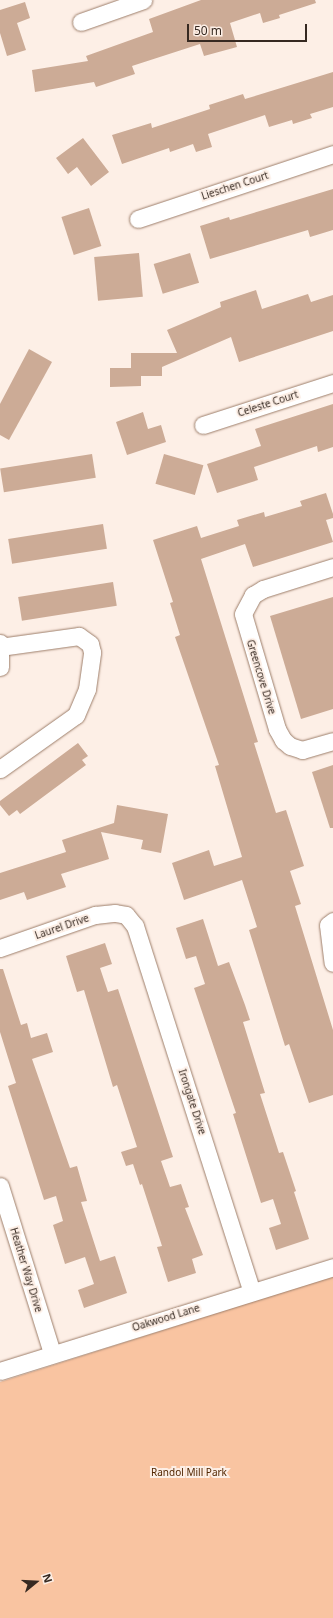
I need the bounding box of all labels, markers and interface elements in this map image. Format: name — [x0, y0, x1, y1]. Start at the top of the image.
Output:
scale bar — [189, 16, 309, 42]
text: 50 m — [194, 22, 222, 39]
street label: Lieschen Court — [200, 169, 270, 203]
street label: Celeste Court — [236, 389, 300, 419]
street label: Greencove Drive — [244, 638, 278, 716]
street label: Laurel Drive — [33, 912, 91, 942]
street label: Irongate Drive — [176, 1068, 208, 1136]
street label: Heather Way Drive — [7, 1226, 45, 1314]
street label: Oakwood Lane — [131, 1302, 201, 1334]
park label: Randol Mill Park — [151, 1467, 227, 1479]
north arrow — [16, 1562, 56, 1602]
text: N — [39, 1572, 56, 1585]

